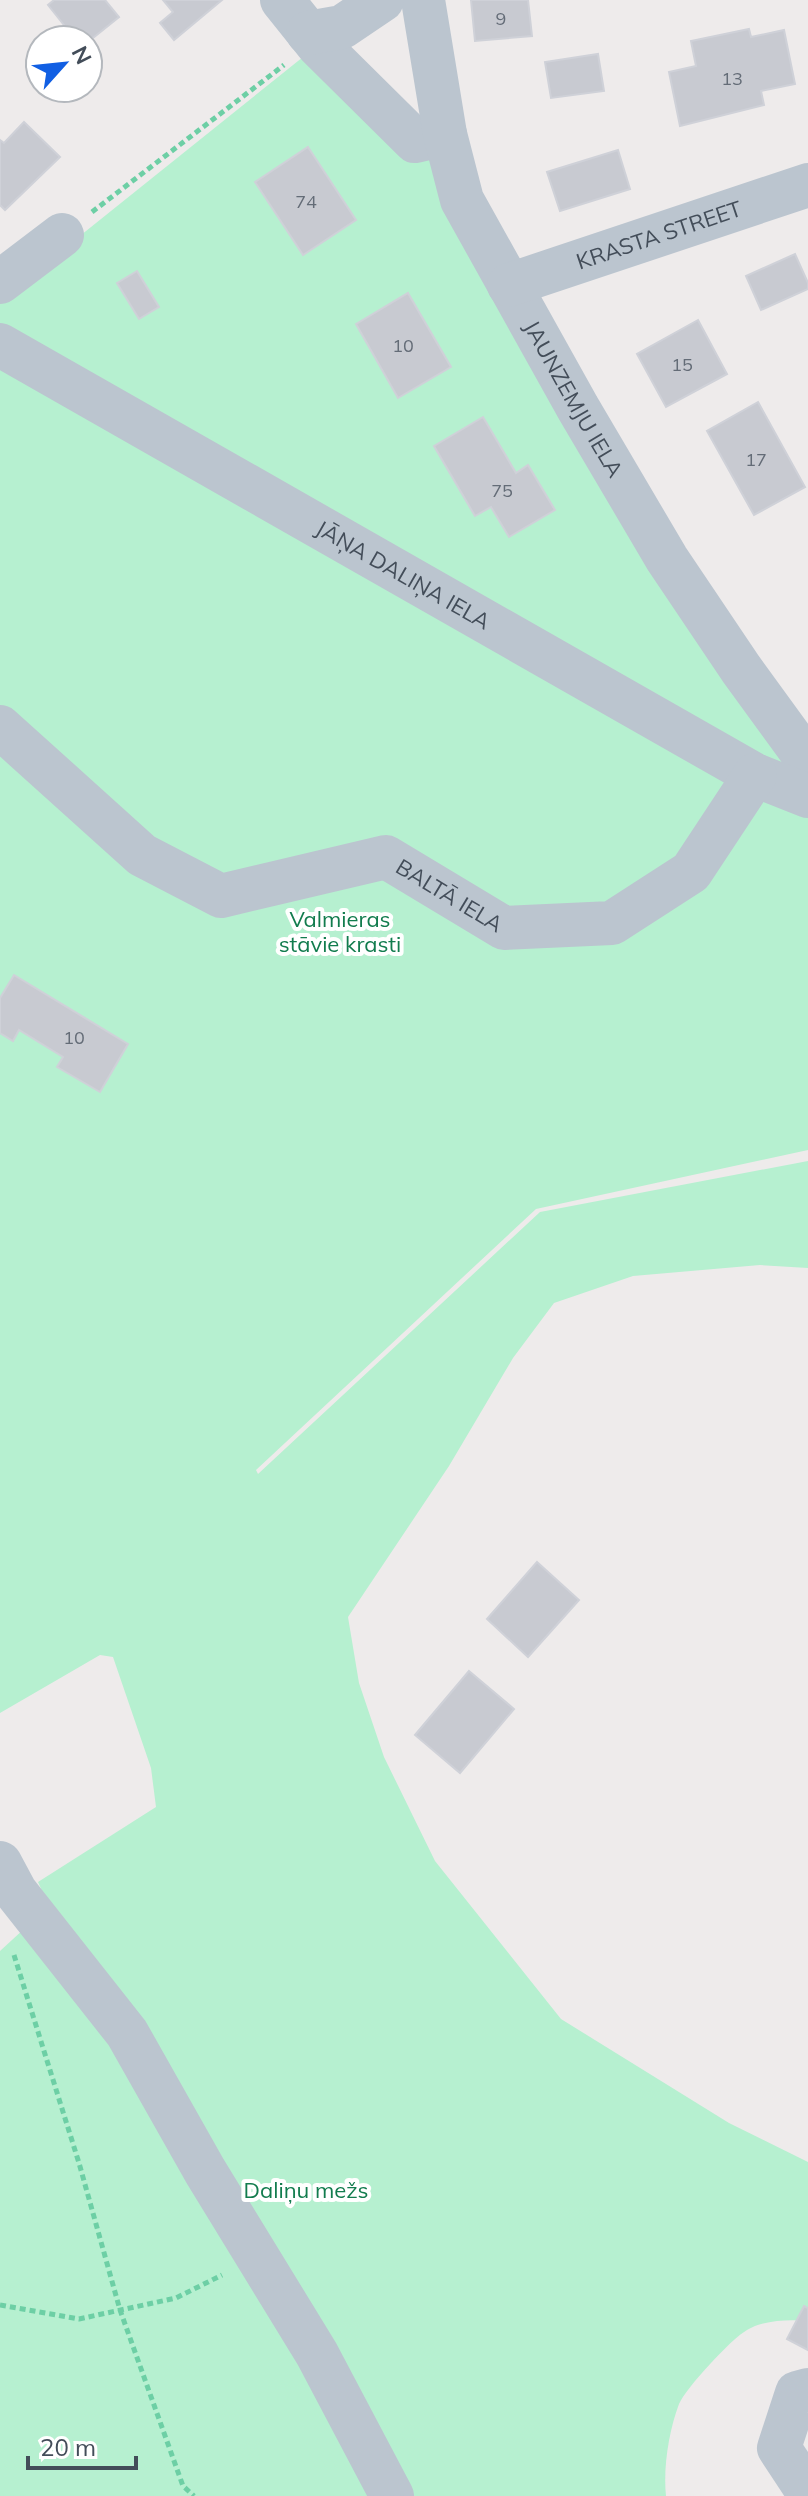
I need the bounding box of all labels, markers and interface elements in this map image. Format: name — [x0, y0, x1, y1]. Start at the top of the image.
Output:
house number: 9 — [496, 7, 506, 30]
north arrow — [24, 24, 104, 104]
text: N — [66, 41, 98, 69]
house number: 13 — [721, 67, 743, 90]
house number: 74 — [295, 190, 317, 213]
street label: KRASTA STREET — [573, 194, 745, 276]
street label: JAUNZEMJU IELA — [518, 315, 630, 482]
house number: 10 — [392, 334, 414, 357]
house number: 15 — [671, 353, 693, 376]
house number: 17 — [745, 448, 767, 471]
house number: 75 — [491, 479, 513, 502]
street label: JĀŅA DALIŅA IELA — [311, 514, 496, 635]
street label: BALTĀ IELA — [391, 852, 508, 938]
park label: Valmieras stāvie krasti — [279, 905, 401, 958]
house number: 10 — [63, 1026, 85, 1049]
park label: Daliņu mežs — [244, 2176, 368, 2205]
scale bar — [28, 2420, 136, 2470]
text: 20 m — [40, 2432, 96, 2462]

